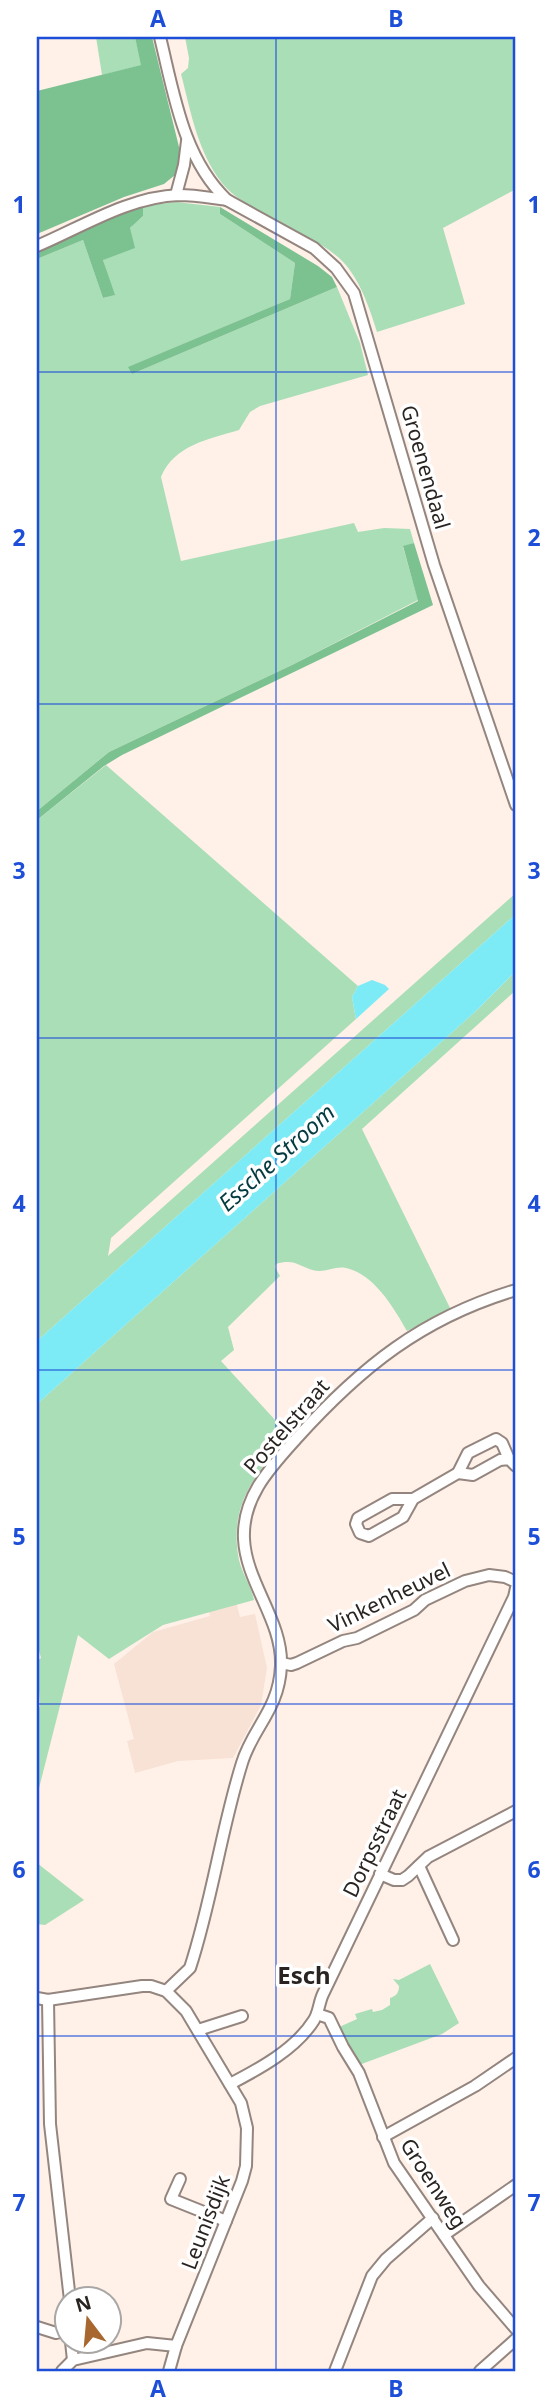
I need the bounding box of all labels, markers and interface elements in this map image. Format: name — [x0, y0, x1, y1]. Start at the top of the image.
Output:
text: A — [150, 2, 166, 34]
text: B — [388, 2, 404, 34]
text: 1 — [12, 188, 26, 220]
text: 1 — [527, 188, 541, 220]
street label: Groenendaal — [395, 402, 457, 532]
text: 2 — [12, 521, 26, 553]
text: 2 — [527, 521, 541, 553]
text: 3 — [12, 854, 26, 886]
text: 3 — [527, 854, 541, 886]
water label: Essche Stroom — [211, 1096, 341, 1218]
text: 4 — [12, 1187, 26, 1219]
text: 4 — [527, 1187, 541, 1219]
street label: Postelstraat — [237, 1372, 335, 1479]
text: 5 — [12, 1520, 26, 1552]
text: 5 — [527, 1520, 541, 1552]
street label: Vinkenheuvel — [323, 1555, 455, 1639]
street label: Dorpsstraat — [336, 1784, 412, 1902]
text: 6 — [12, 1853, 26, 1885]
text: 6 — [527, 1853, 541, 1885]
district label: Esch — [277, 1958, 331, 1991]
street label: Groenweg — [394, 2132, 474, 2234]
street label: Leunisdijk — [174, 2170, 236, 2273]
text: 7 — [12, 2186, 26, 2218]
text: 7 — [527, 2186, 541, 2218]
north arrow — [52, 2286, 122, 2356]
text: N — [72, 2289, 94, 2318]
text: A — [150, 2372, 166, 2404]
text: B — [388, 2372, 404, 2404]

